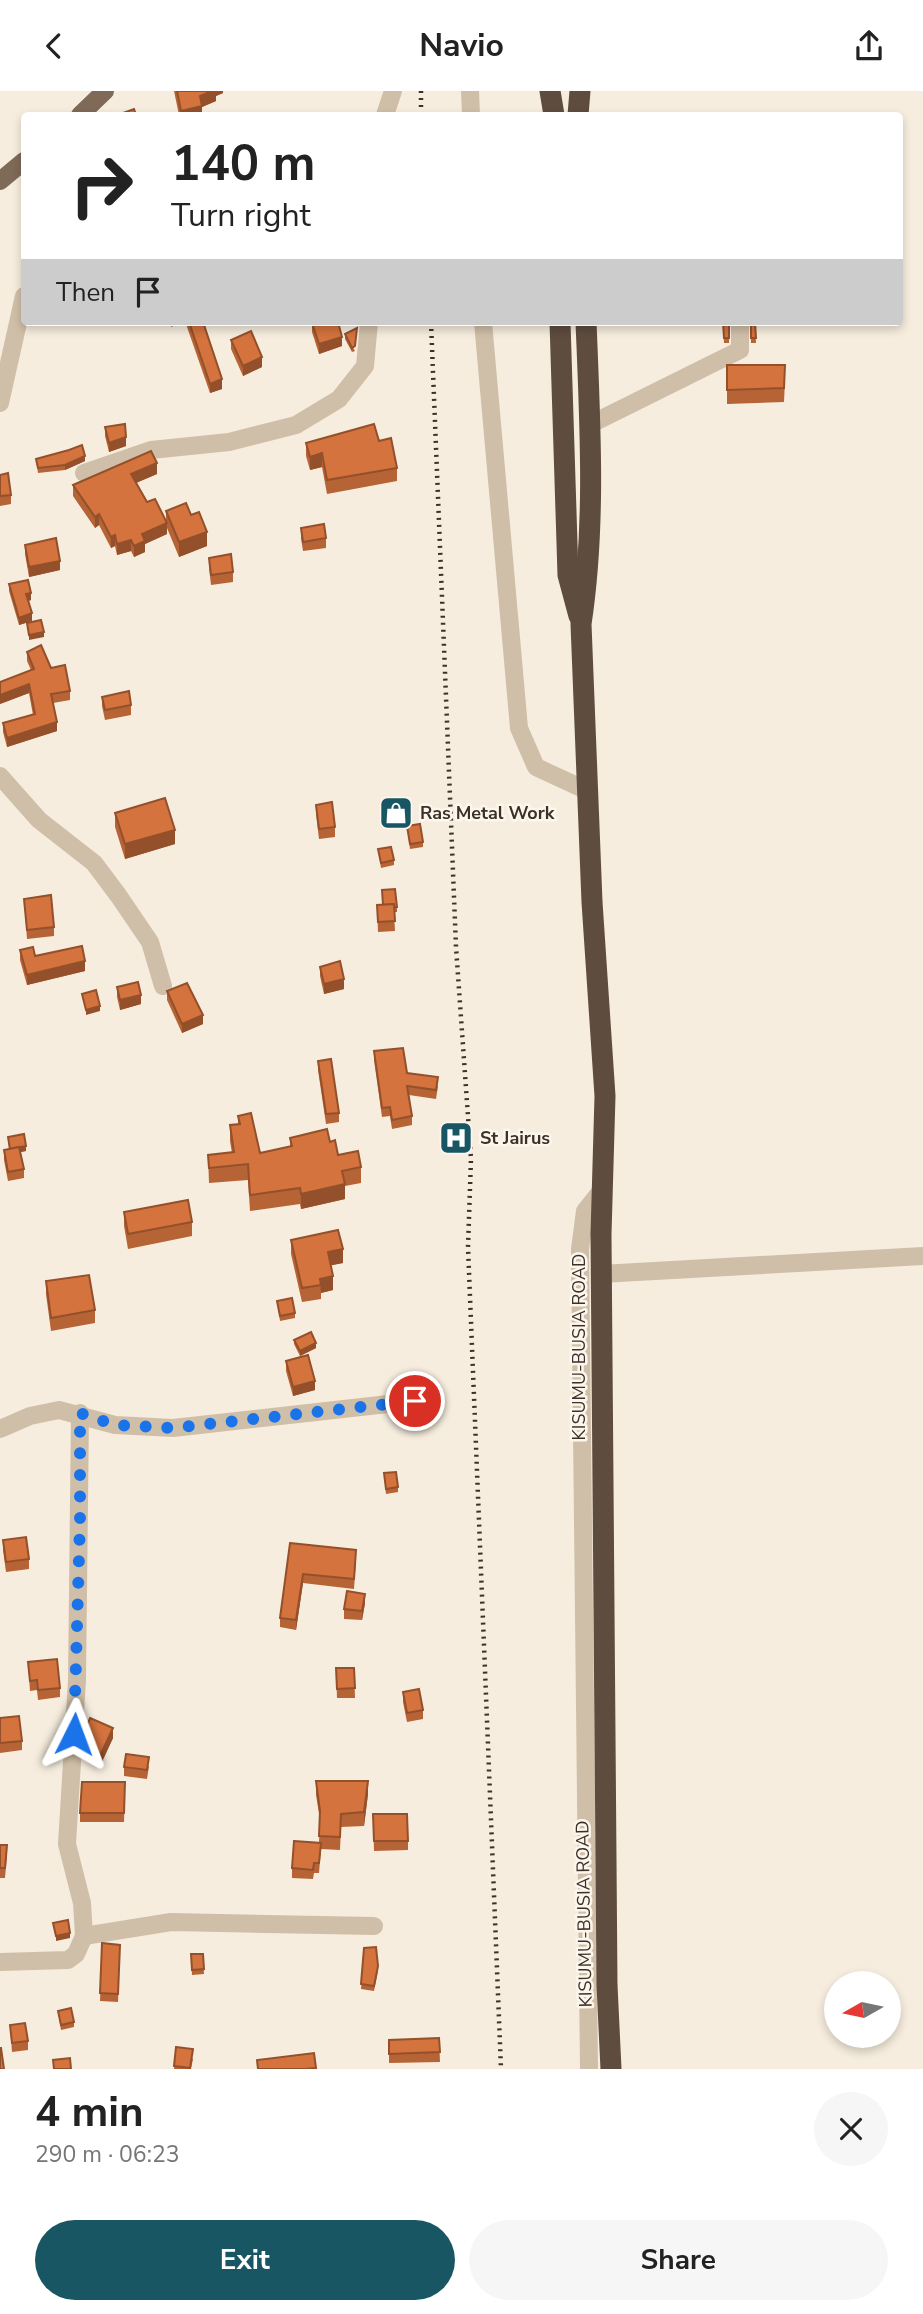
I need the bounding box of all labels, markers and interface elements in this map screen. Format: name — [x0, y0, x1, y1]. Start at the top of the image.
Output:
text: Navio — [419, 24, 504, 67]
icon: back — [35, 27, 73, 65]
icon: share — [850, 27, 888, 65]
text: 140 m — [171, 130, 315, 197]
icon: right — [56, 140, 147, 231]
text: Turn right — [171, 194, 311, 237]
icon: arrive — [129, 273, 167, 311]
text: Then — [56, 275, 115, 310]
shop icon: Ras Metal Work — [377, 794, 415, 832]
place label: Ras Metal Work — [420, 801, 555, 825]
hospital icon: St Jairus — [437, 1119, 475, 1157]
place label: St Jairus — [480, 1126, 550, 1150]
street label: KISUMU-BUSIA ROAD — [567, 1254, 591, 1440]
pin — [385, 1371, 445, 1431]
icon: arrive — [396, 1382, 434, 1420]
position arrow — [37, 1697, 111, 1771]
street label: KISUMU-BUSIA ROAD — [570, 1820, 598, 2008]
north arrow — [824, 1971, 901, 2047]
map controls — [824, 1971, 901, 2048]
text: 4 min — [35, 2084, 144, 2141]
button: close — [814, 2092, 888, 2166]
text: 290 m · 06:23 — [35, 2139, 180, 2170]
button: Exit — [35, 2220, 455, 2300]
button: Share — [469, 2220, 888, 2300]

